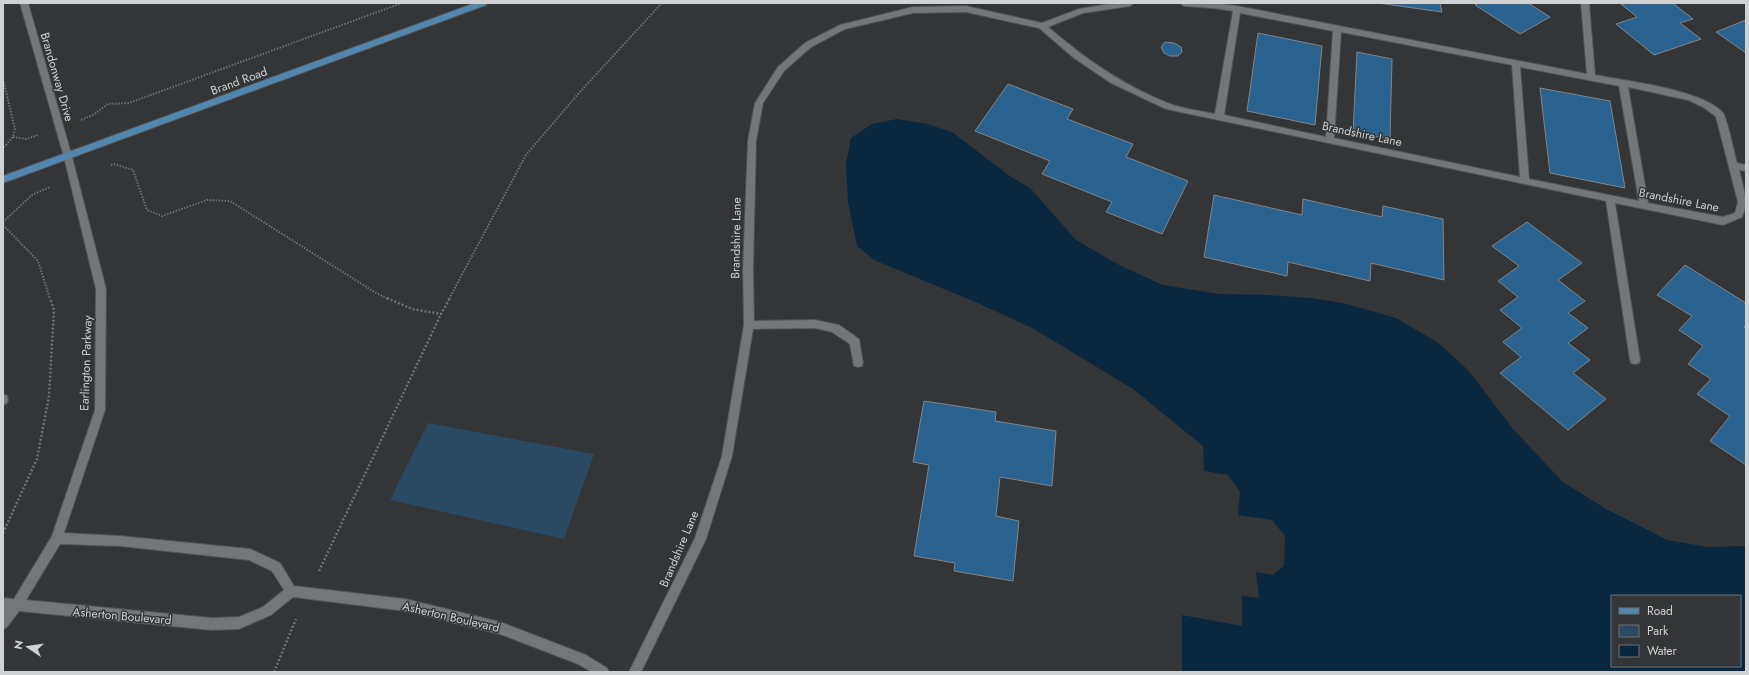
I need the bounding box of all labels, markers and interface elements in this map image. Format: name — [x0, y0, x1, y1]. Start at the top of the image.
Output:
street label: Brandonway Drive — [36, 30, 78, 124]
street label: Brand Road — [208, 62, 270, 100]
street label: Brandshire Lane — [1320, 117, 1404, 151]
street label: Brandshire Lane — [1637, 183, 1721, 217]
street label: Brandshire Lane — [726, 197, 746, 279]
street label: Earlington Parkway — [75, 314, 97, 411]
street label: Brandshire Lane — [655, 508, 703, 590]
legend — [1611, 595, 1741, 667]
street label: Asherton Boulevard — [401, 597, 501, 637]
text: Road — [1647, 602, 1673, 620]
street label: Asherton Boulevard — [72, 603, 172, 629]
text: Park — [1647, 622, 1669, 640]
north arrow — [8, 627, 48, 667]
text: N — [9, 639, 27, 651]
text: Water — [1647, 642, 1678, 660]

